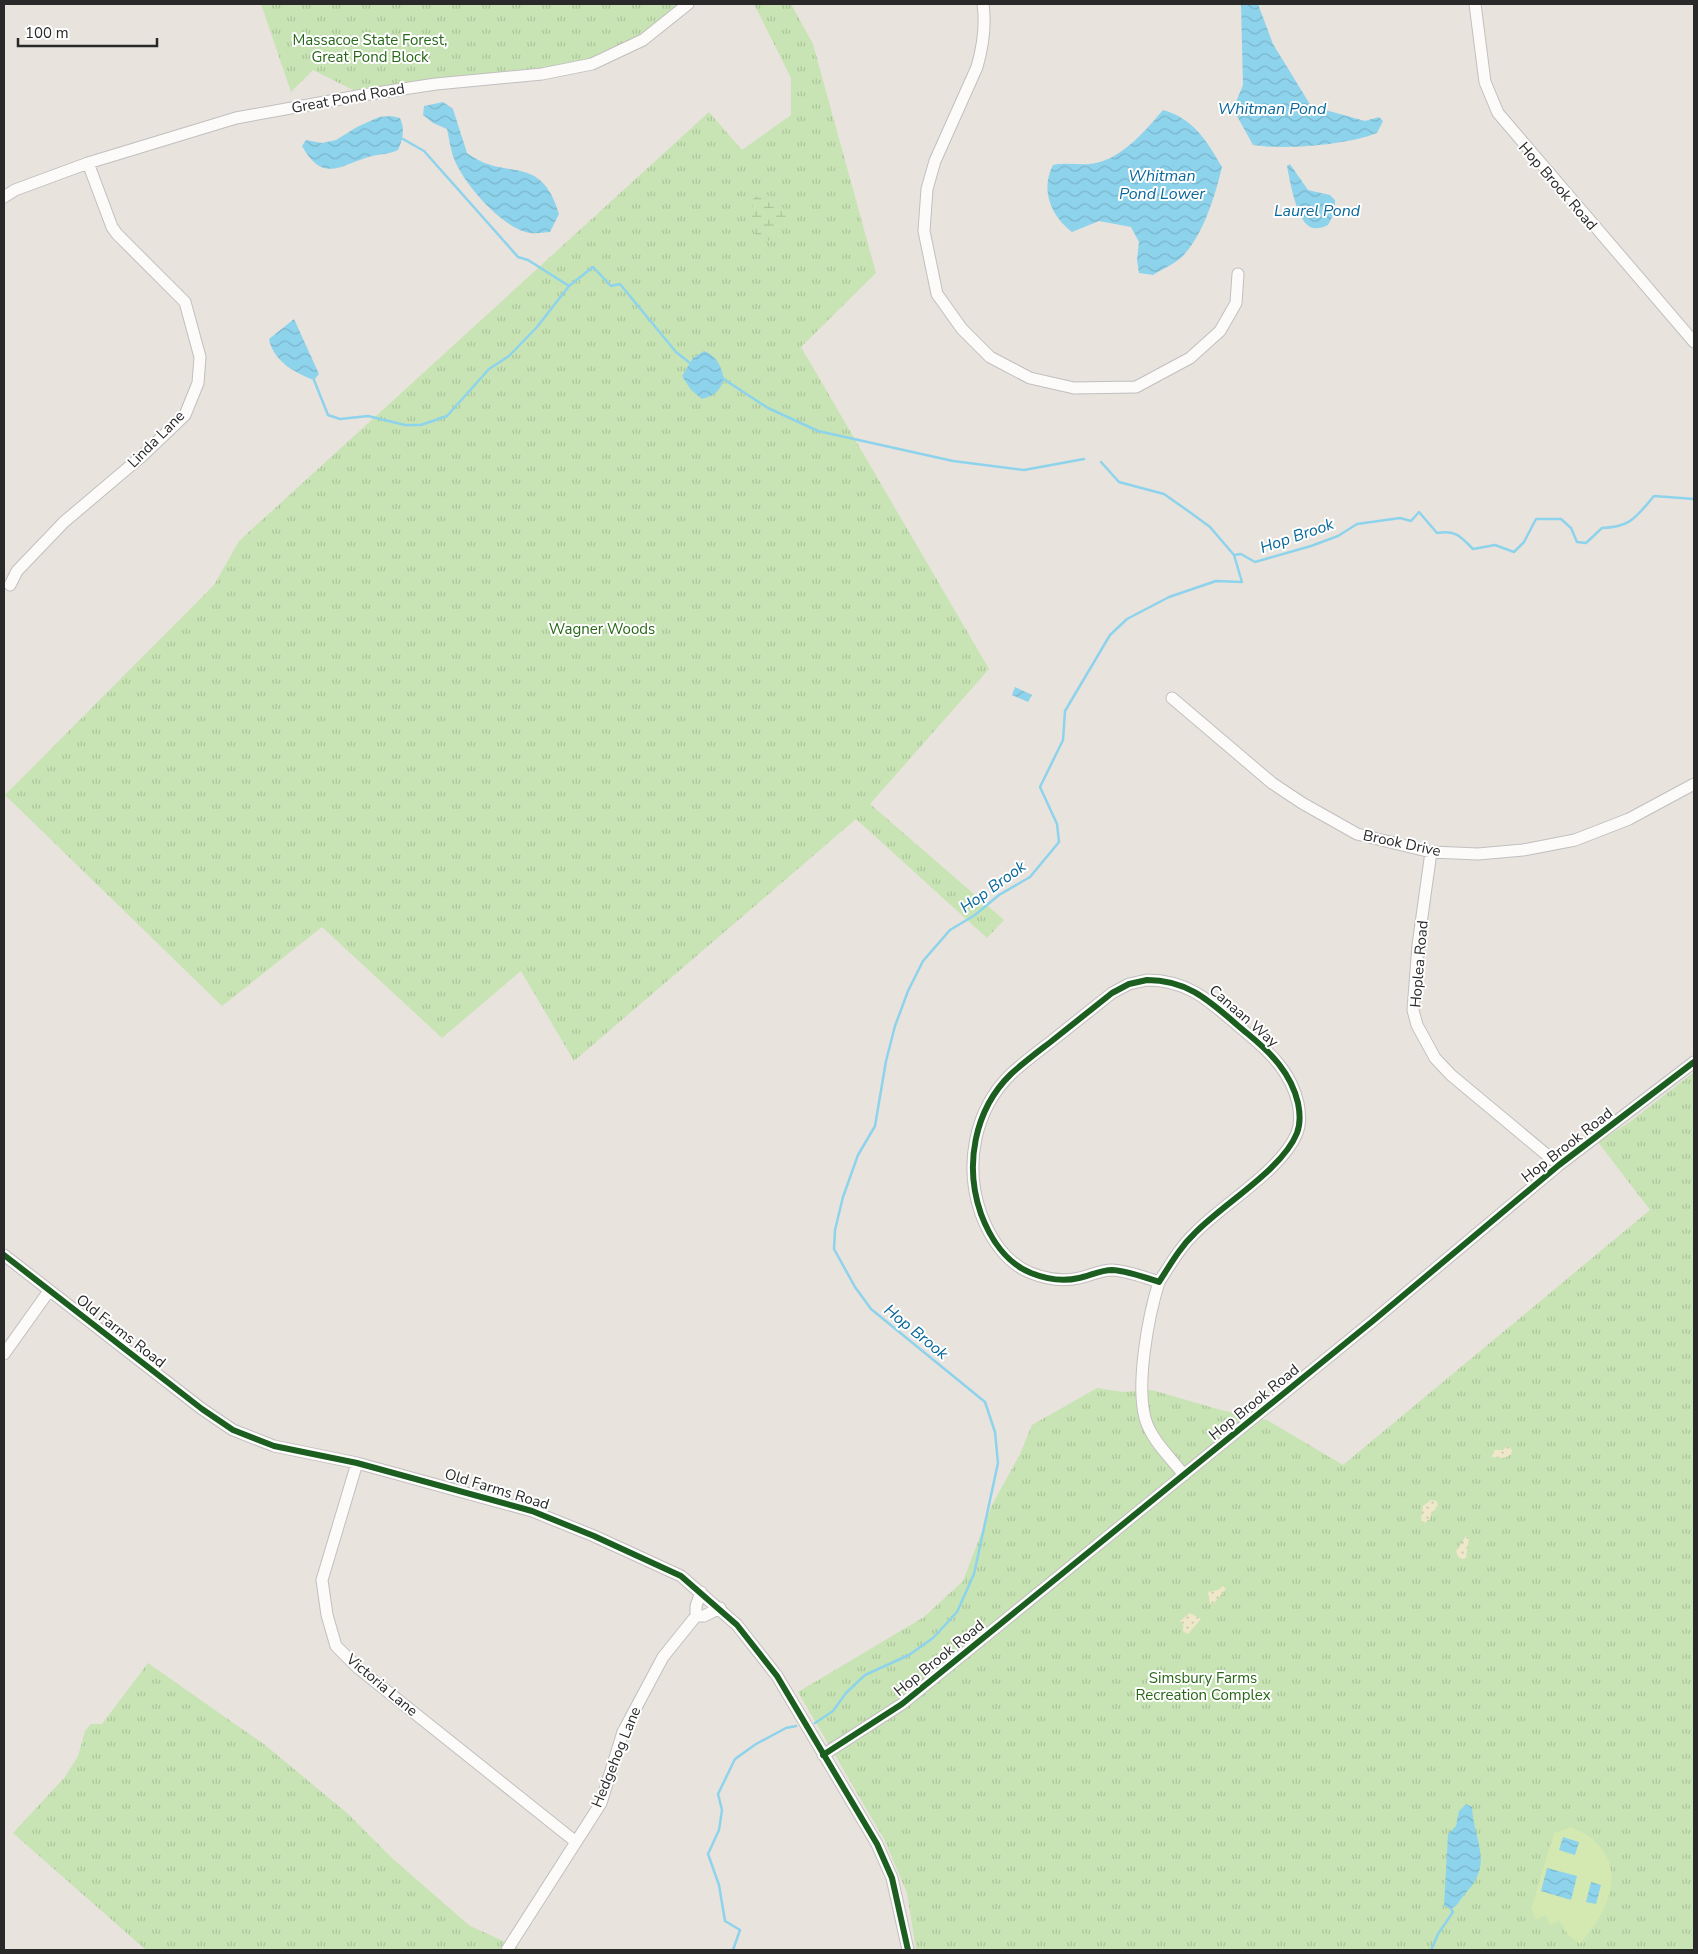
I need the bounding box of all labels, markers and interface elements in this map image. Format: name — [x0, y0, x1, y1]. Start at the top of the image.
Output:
scale bar — [18, 15, 156, 47]
text: 100 m — [25, 23, 69, 43]
park label: Massacoe State Forest, Great Pond Block — [292, 30, 448, 67]
street label: Great Pond Road — [290, 78, 406, 118]
water label: Whitman Pond — [1218, 98, 1327, 120]
street label: Hop Brook Road — [1514, 138, 1602, 234]
water label: Whitman Pond Lower — [1119, 165, 1206, 205]
water label: Laurel Pond — [1274, 200, 1361, 222]
street label: Linda Lane — [123, 406, 189, 472]
water label: Hop Brook — [1257, 513, 1338, 559]
park label: Wagner Woods — [549, 619, 655, 639]
street label: Brook Drive — [1361, 825, 1443, 861]
water label: Hop Brook — [955, 855, 1031, 918]
street label: Hoplea Road — [1405, 920, 1433, 1008]
street label: Canaan Way — [1205, 980, 1283, 1052]
street label: Hop Brook Road — [1517, 1103, 1617, 1187]
street label: Old Farms Road — [72, 1290, 170, 1372]
water label: Hop Brook — [879, 1299, 954, 1365]
street label: Hop Brook Road — [1205, 1359, 1303, 1445]
street label: Old Farms Road — [442, 1464, 552, 1514]
street label: Hop Brook Road — [890, 1615, 988, 1701]
street label: Victoria Lane — [341, 1649, 422, 1721]
park label: Simsbury Farms Recreation Complex — [1135, 1668, 1271, 1705]
street label: Hedgehog Lane — [587, 1704, 645, 1810]

